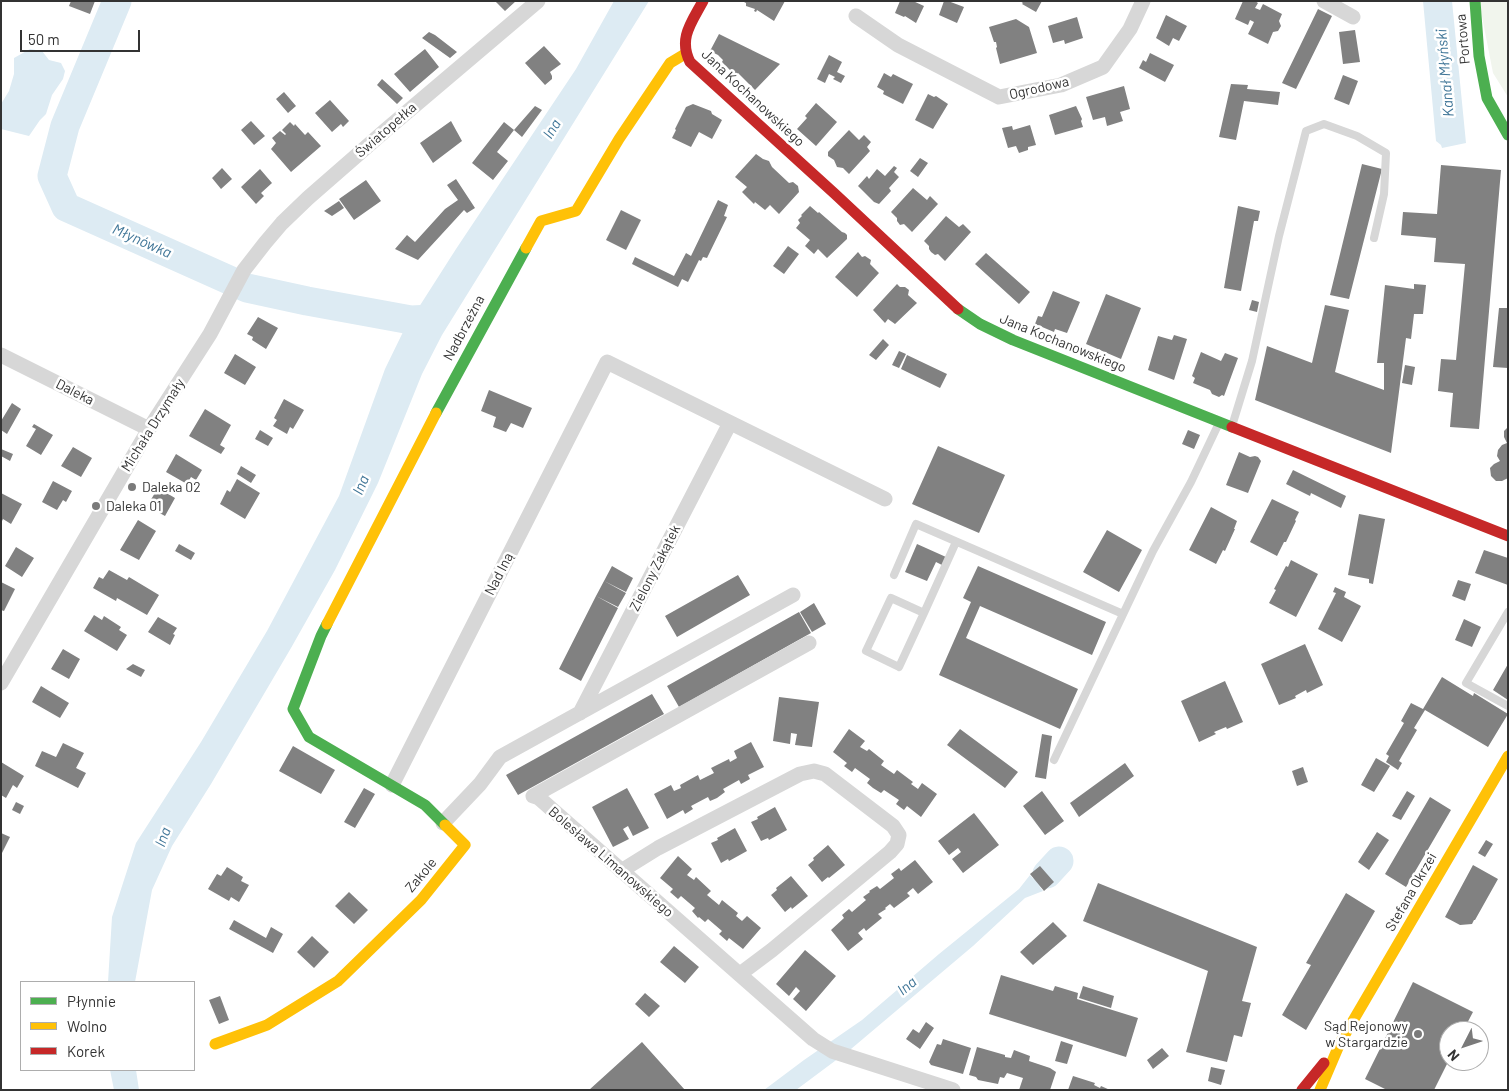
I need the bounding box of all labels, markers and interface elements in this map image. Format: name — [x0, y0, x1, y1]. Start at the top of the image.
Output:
street label: Portowa — [1452, 13, 1474, 65]
scale bar — [22, 20, 142, 52]
water label: Kanał Młyński — [1432, 28, 1458, 118]
text: 50 m — [28, 30, 60, 48]
street label: Jana Kochanowskiego — [698, 46, 808, 150]
street label: Ogrodowa — [1007, 73, 1071, 103]
street label: Światopełka — [352, 99, 420, 161]
water label: Ina — [539, 116, 565, 142]
water label: Młynówka — [110, 220, 174, 262]
street label: Nadbrzeżna — [440, 292, 488, 364]
street label: Jana Kochanowskiego — [997, 310, 1129, 376]
street label: Daleka — [53, 375, 97, 409]
street label: Michała Drzymały — [118, 375, 188, 475]
water label: Ina — [349, 472, 373, 498]
place label: Daleka 02 — [142, 479, 201, 495]
marker: Daleka 02 — [126, 481, 138, 493]
place label: Daleka 01 — [106, 498, 162, 514]
marker: Daleka 01 — [90, 500, 102, 512]
street label: Zielony Zakątek — [626, 522, 684, 614]
street label: Nad Iną — [481, 550, 517, 598]
street label: Bolesława Limanowskiego — [545, 803, 677, 921]
water label: Ina — [151, 825, 175, 849]
street label: Stefana Okrzei — [1382, 850, 1440, 934]
street label: Zakole — [402, 854, 440, 896]
water label: Ina — [894, 973, 920, 999]
legend — [20, 981, 195, 1071]
text: Płynnie — [67, 992, 116, 1010]
text: Wolno — [67, 1017, 107, 1035]
place label: Sąd Rejonowy w Stargardzie — [1324, 1018, 1408, 1050]
north arrow — [1439, 1021, 1489, 1071]
marker: Sąd Rejonowy w Stargardzie — [1412, 1028, 1424, 1040]
text: Korek — [67, 1042, 105, 1060]
text: N — [1444, 1046, 1463, 1065]

